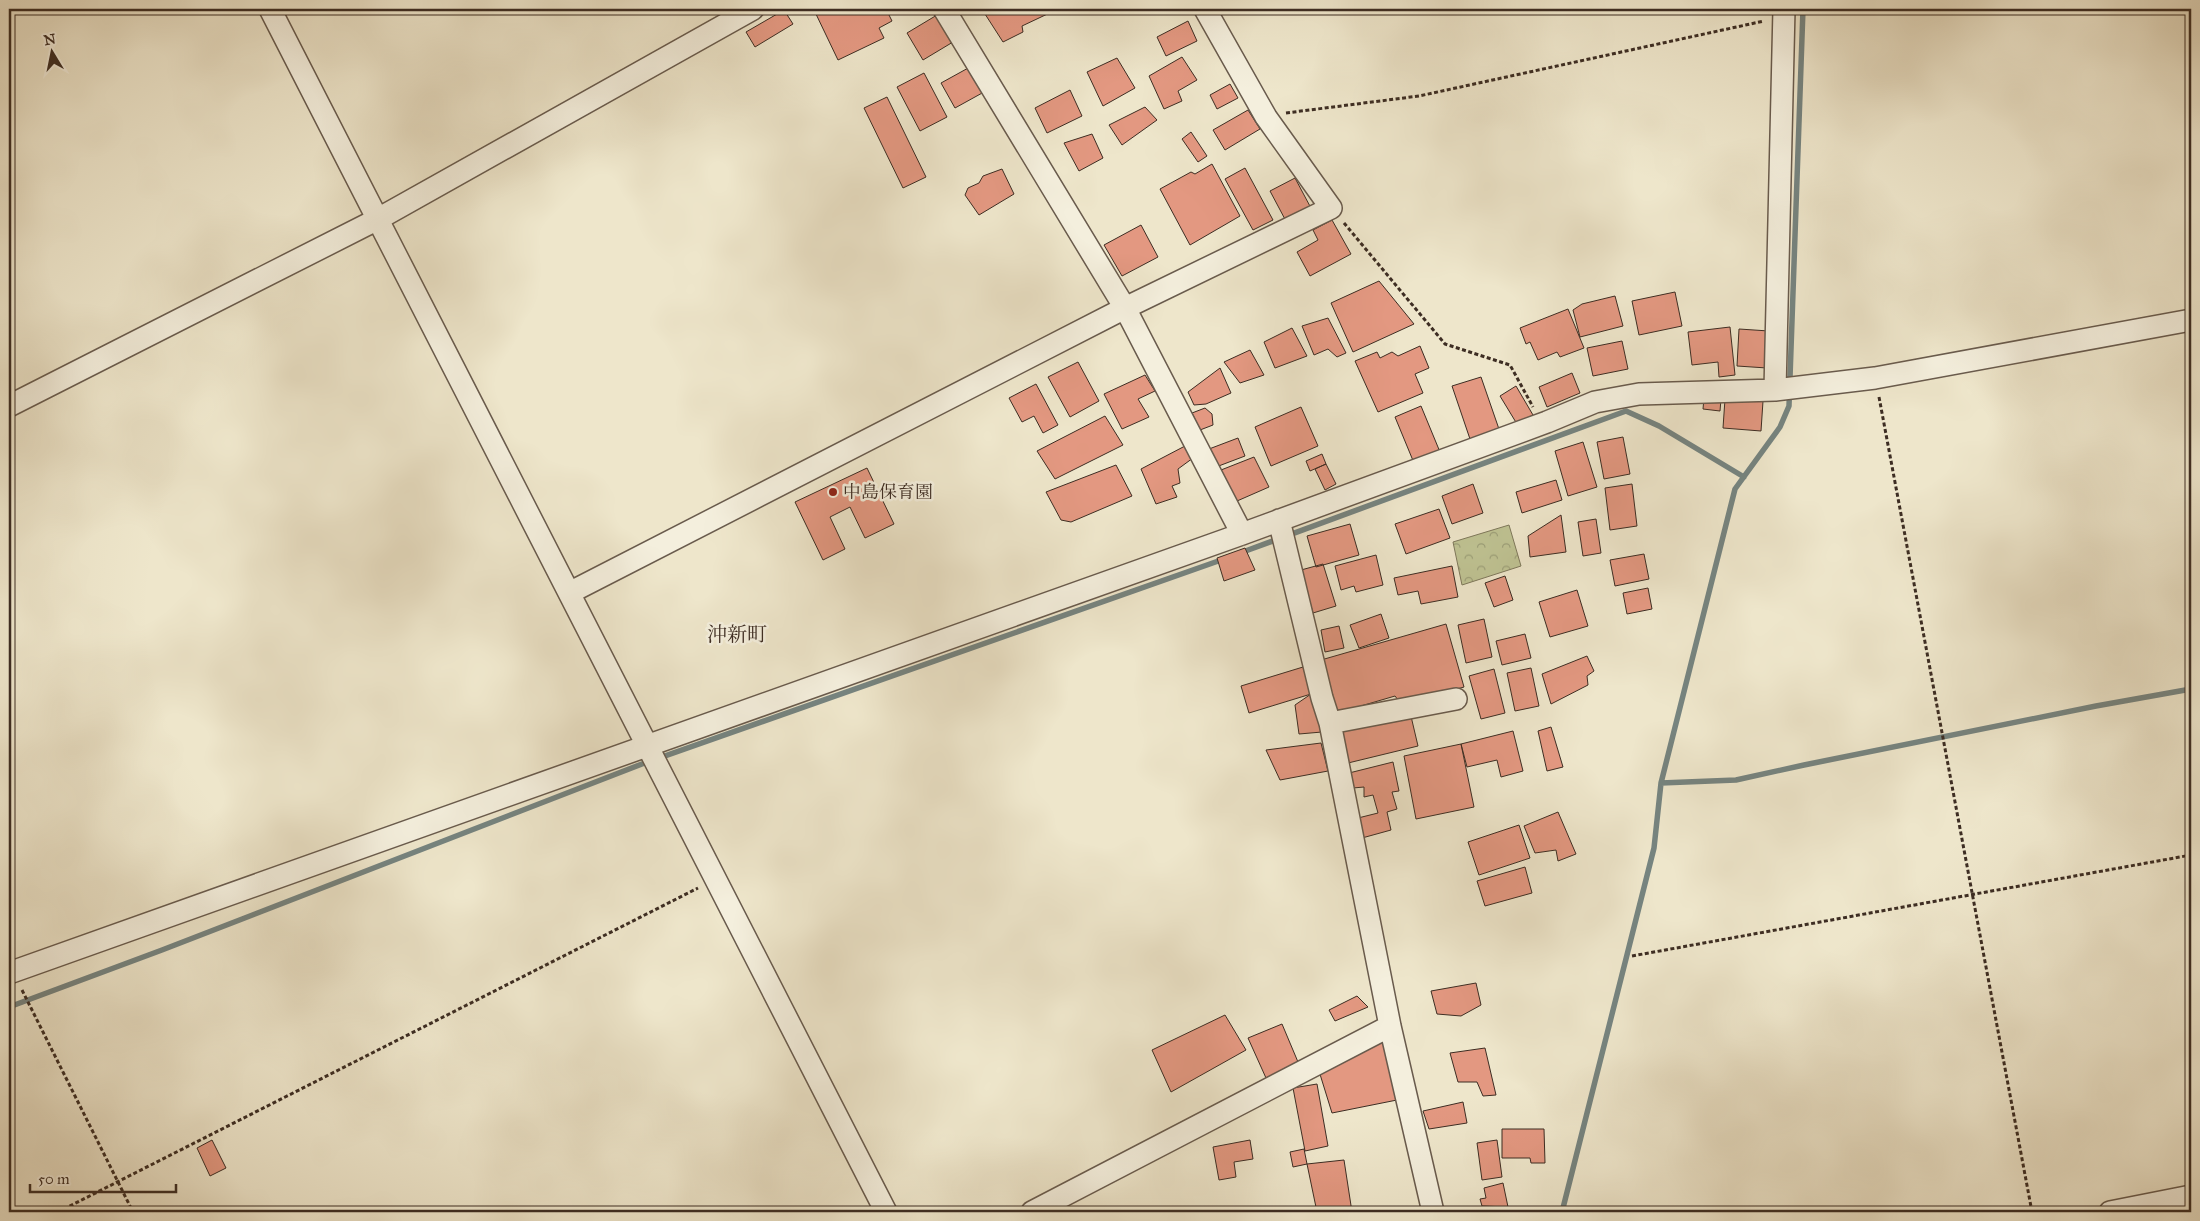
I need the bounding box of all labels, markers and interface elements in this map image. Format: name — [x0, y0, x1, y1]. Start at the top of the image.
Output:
north arrow — [28, 28, 78, 78]
text: N — [43, 30, 57, 49]
place label: 中島保育園 — [843, 481, 933, 503]
marker: 中島保育園 — [827, 486, 839, 498]
district label: 沖新町 — [707, 622, 767, 646]
scale bar — [30, 1161, 176, 1193]
text: 50 m — [38, 1170, 70, 1188]

